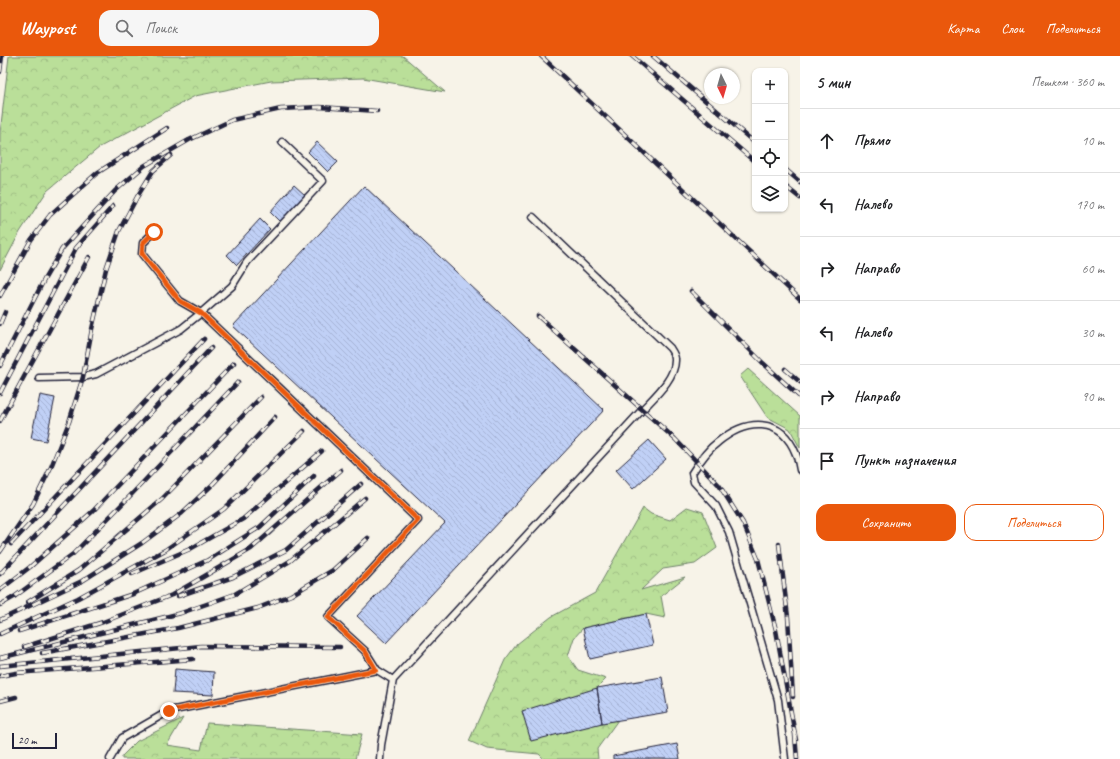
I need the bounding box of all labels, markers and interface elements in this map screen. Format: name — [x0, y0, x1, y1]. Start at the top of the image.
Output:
search box — [99, 10, 379, 46]
text: Waypost — [20, 16, 75, 40]
icon: search — [113, 17, 135, 39]
text: Поиск — [145, 19, 177, 38]
text: Карта — [947, 20, 979, 37]
text: Слои — [1001, 20, 1024, 37]
text: Поделиться — [1046, 20, 1100, 37]
north arrow — [704, 68, 740, 104]
map controls — [752, 68, 788, 212]
button: + — [752, 68, 788, 104]
text: 5 мин — [816, 72, 850, 93]
text: Пешком · 360 m — [1031, 74, 1104, 90]
button: − — [752, 104, 788, 140]
icon: ahead — [816, 130, 838, 152]
text: Прямо — [854, 131, 890, 150]
text: 10 m — [1082, 133, 1104, 149]
button: locate — [752, 140, 788, 176]
button: layers — [752, 176, 788, 212]
icon: left — [816, 194, 838, 216]
text: Налево — [854, 195, 892, 214]
text: 170 m — [1076, 197, 1104, 213]
route start — [145, 223, 163, 241]
icon: right — [816, 258, 838, 280]
text: Направо — [854, 259, 900, 278]
text: 60 m — [1082, 261, 1104, 277]
icon: left — [816, 322, 838, 344]
text: Налево — [854, 323, 892, 342]
text: 30 m — [1082, 325, 1104, 341]
icon: right — [816, 386, 838, 408]
text: Направо — [854, 387, 900, 406]
text: 90 m — [1082, 389, 1104, 405]
icon: arrive — [816, 450, 838, 472]
text: Пункт назначения — [854, 451, 956, 470]
button: Сохранить — [816, 504, 956, 541]
button: Поделиться — [964, 504, 1104, 541]
route end — [160, 702, 178, 720]
scale bar — [12, 731, 57, 750]
text: 20 m — [18, 733, 37, 747]

